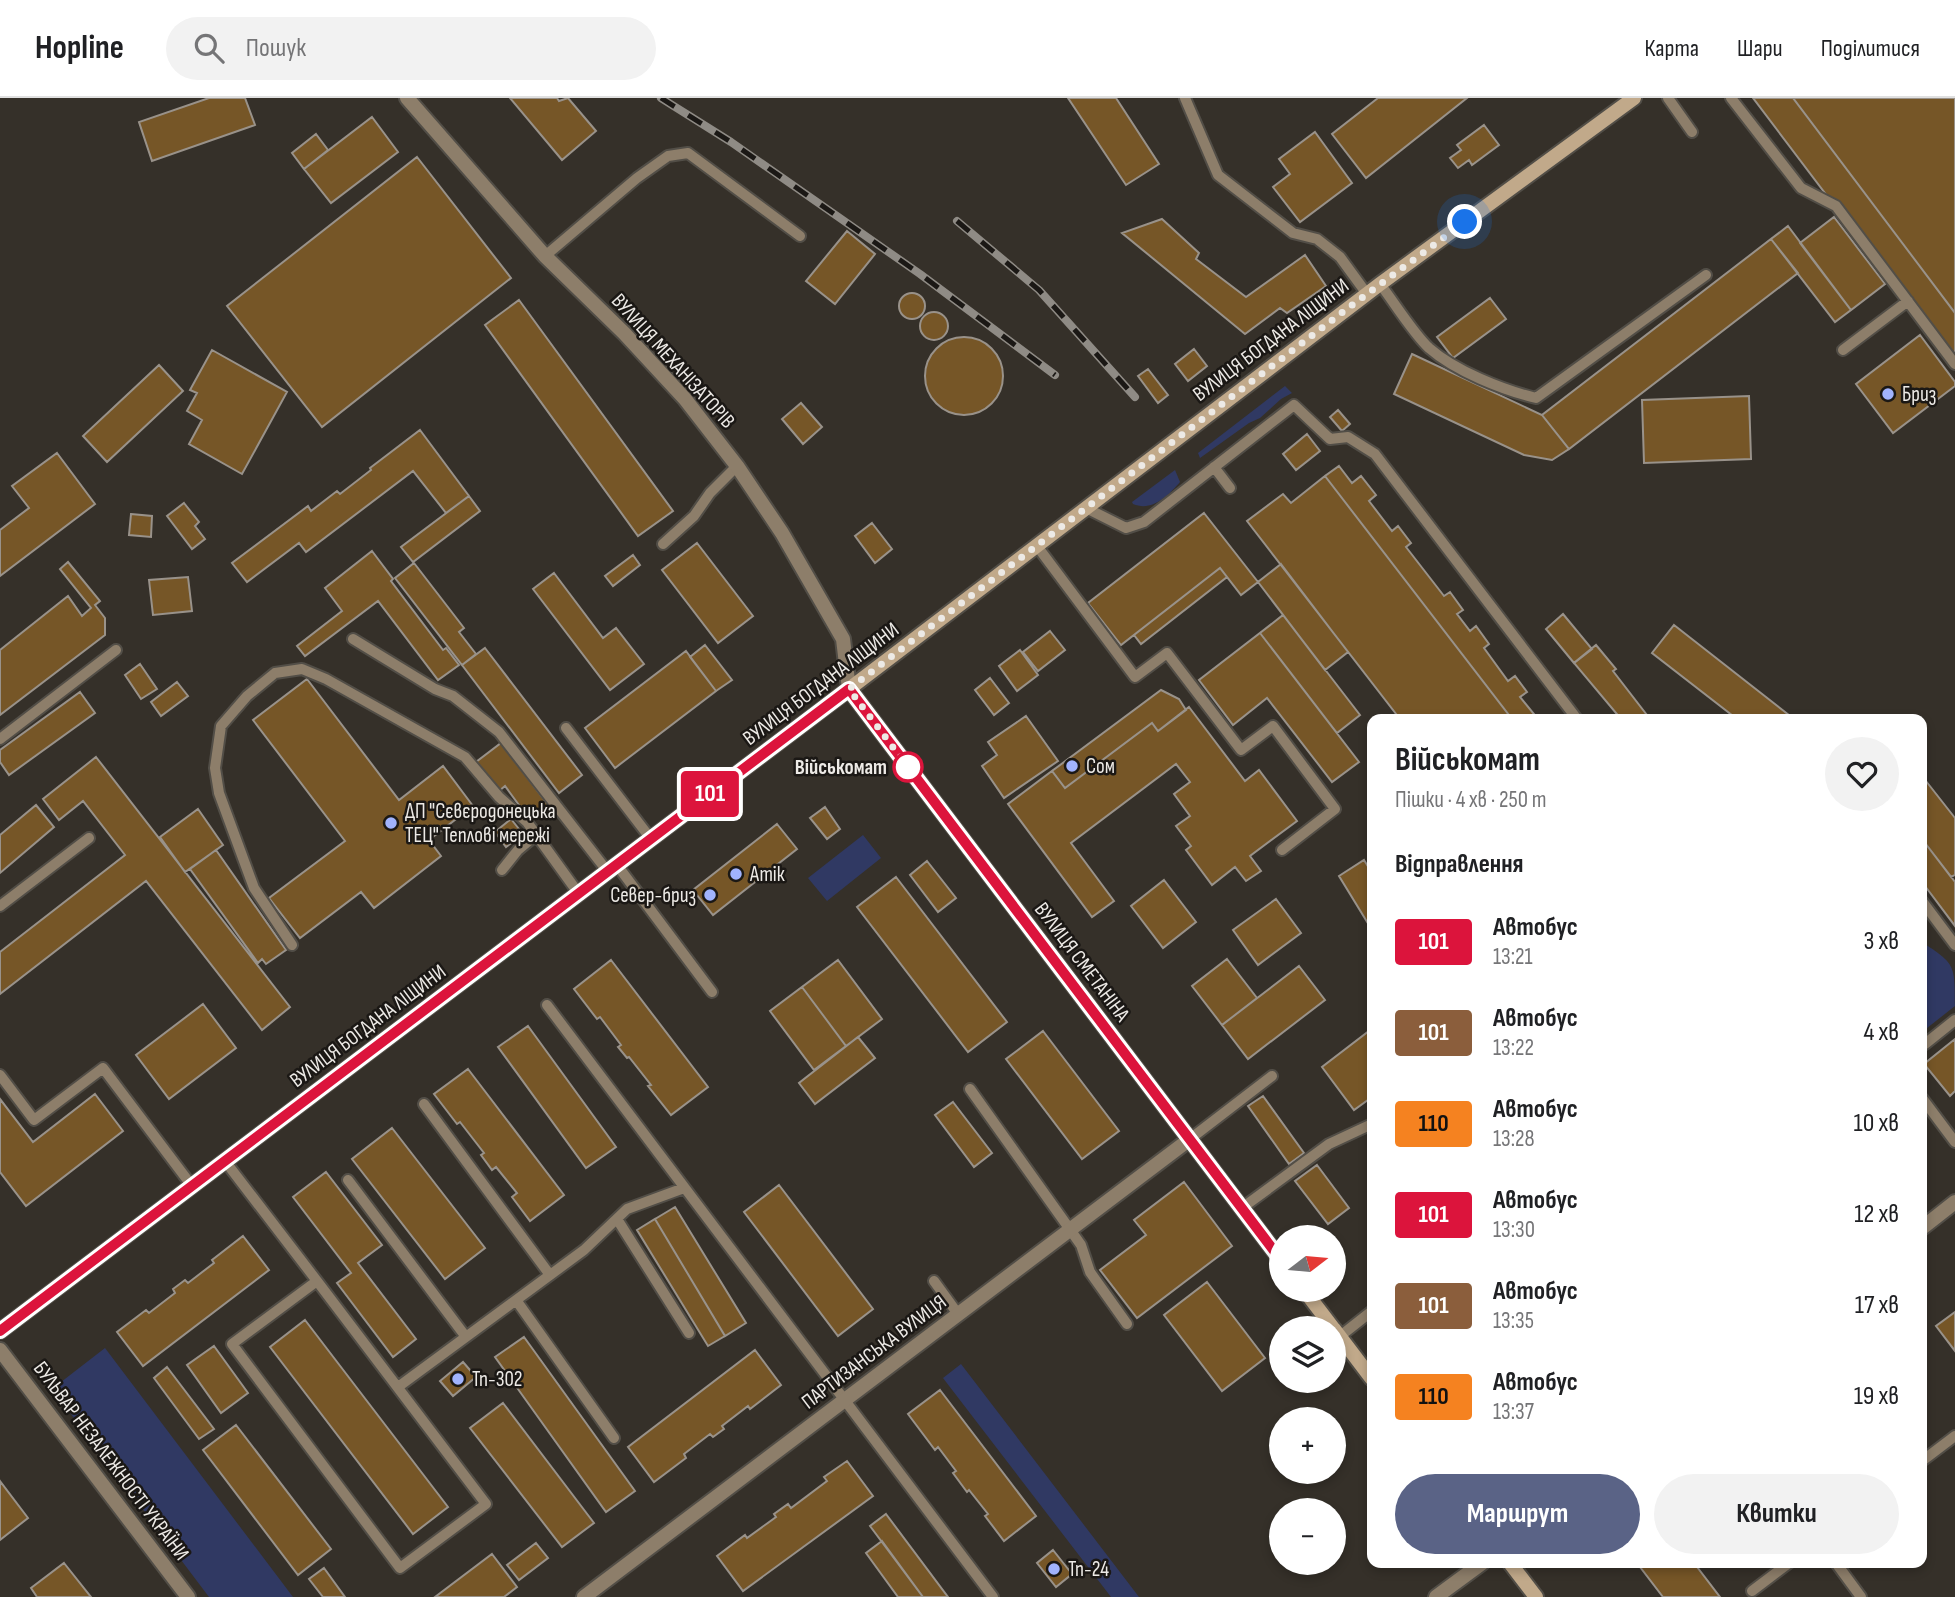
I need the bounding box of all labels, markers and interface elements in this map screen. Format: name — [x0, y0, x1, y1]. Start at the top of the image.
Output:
search box — [166, 17, 656, 80]
text: Hopline — [35, 28, 124, 68]
icon: search — [190, 29, 228, 67]
text: Пошук — [246, 33, 306, 64]
text: Карта — [1644, 34, 1699, 63]
text: Шари — [1737, 34, 1783, 63]
text: Поділитися — [1821, 34, 1920, 63]
your location — [1447, 204, 1482, 239]
street label: ВУЛИЦЯ БОГДАНА ЛІЩИНИ — [1188, 273, 1354, 407]
street label: ВУЛИЦЯ МЕХАНІЗАТОРІВ — [606, 289, 740, 433]
place label: Бриз — [1902, 382, 1936, 407]
marker: Бриз — [1880, 386, 1896, 402]
street label: ВУЛИЦЯ БОГДАНА ЛІЩИНИ — [738, 617, 904, 751]
button: heart — [1825, 737, 1899, 811]
text: Військомат — [1395, 740, 1540, 780]
marker: Військомат — [893, 752, 923, 782]
place label: Сом — [1086, 754, 1115, 779]
place label: Військомат — [795, 755, 887, 780]
marker: Сом — [1064, 758, 1080, 774]
line badge: 101 — [670, 771, 750, 817]
text: 101 — [695, 779, 725, 808]
text: Пішки · 4 хв · 250 m — [1395, 786, 1546, 814]
place label: ДП "Сєвєродонецька ТЕЦ" Теплові мережі — [405, 799, 556, 848]
marker: ДП "Сєвєродонецька ТЕЦ" Теплові мережі — [383, 815, 399, 831]
text: Відправлення — [1395, 849, 1523, 880]
place label: Атік — [749, 862, 785, 887]
marker: Атік — [728, 866, 744, 882]
place label: Север-бриз — [610, 883, 696, 908]
marker: Север-бриз — [702, 887, 718, 903]
street label: ВУЛИЦЯ СМЕТАНІНА — [1029, 897, 1136, 1027]
text: Автобус — [1493, 912, 1578, 943]
text: 3 хв — [1863, 926, 1899, 957]
text: 101 — [1418, 927, 1449, 956]
text: 13:21 — [1493, 943, 1533, 971]
street label: ВУЛИЦЯ БОГДАНА ЛІЩИНИ — [285, 959, 451, 1093]
text: Автобус — [1493, 1003, 1578, 1034]
text: 4 хв — [1863, 1017, 1899, 1048]
text: 101 — [1418, 1018, 1449, 1047]
text: 13:22 — [1493, 1034, 1534, 1062]
text: Автобус — [1493, 1094, 1578, 1125]
text: 10 хв — [1854, 1108, 1899, 1139]
text: 110 — [1418, 1109, 1449, 1138]
text: 13:28 — [1493, 1125, 1535, 1153]
text: Автобус — [1493, 1185, 1578, 1216]
text: 12 хв — [1854, 1199, 1899, 1230]
text: 101 — [1418, 1200, 1449, 1229]
text: 13:30 — [1493, 1216, 1535, 1244]
north arrow — [1269, 1225, 1346, 1302]
map controls — [1269, 1225, 1346, 1575]
text: Автобус — [1493, 1276, 1578, 1307]
street label: ПАРТИЗАНСЬКА ВУЛИЦЯ — [797, 1289, 951, 1415]
text: 17 хв — [1855, 1290, 1899, 1321]
text: 101 — [1418, 1291, 1449, 1320]
text: 13:35 — [1493, 1307, 1534, 1335]
button: layers — [1269, 1316, 1346, 1393]
street label: БУЛЬВАР НЕЗАЛЕЖНОСТІ УКРАЇНИ — [28, 1357, 194, 1565]
place label: Тп-302 — [472, 1367, 523, 1392]
text: Автобус — [1493, 1367, 1578, 1398]
marker: Тп-302 — [450, 1371, 466, 1387]
text: 19 хв — [1854, 1381, 1899, 1412]
text: 110 — [1418, 1382, 1449, 1411]
text: 13:37 — [1493, 1398, 1534, 1426]
button: + — [1269, 1407, 1346, 1484]
button: Маршрут — [1395, 1474, 1640, 1554]
button: Квитки — [1654, 1474, 1899, 1554]
button: − — [1269, 1498, 1346, 1575]
place label: Тп-24 — [1068, 1557, 1109, 1582]
marker: Тп-24 — [1046, 1561, 1062, 1577]

